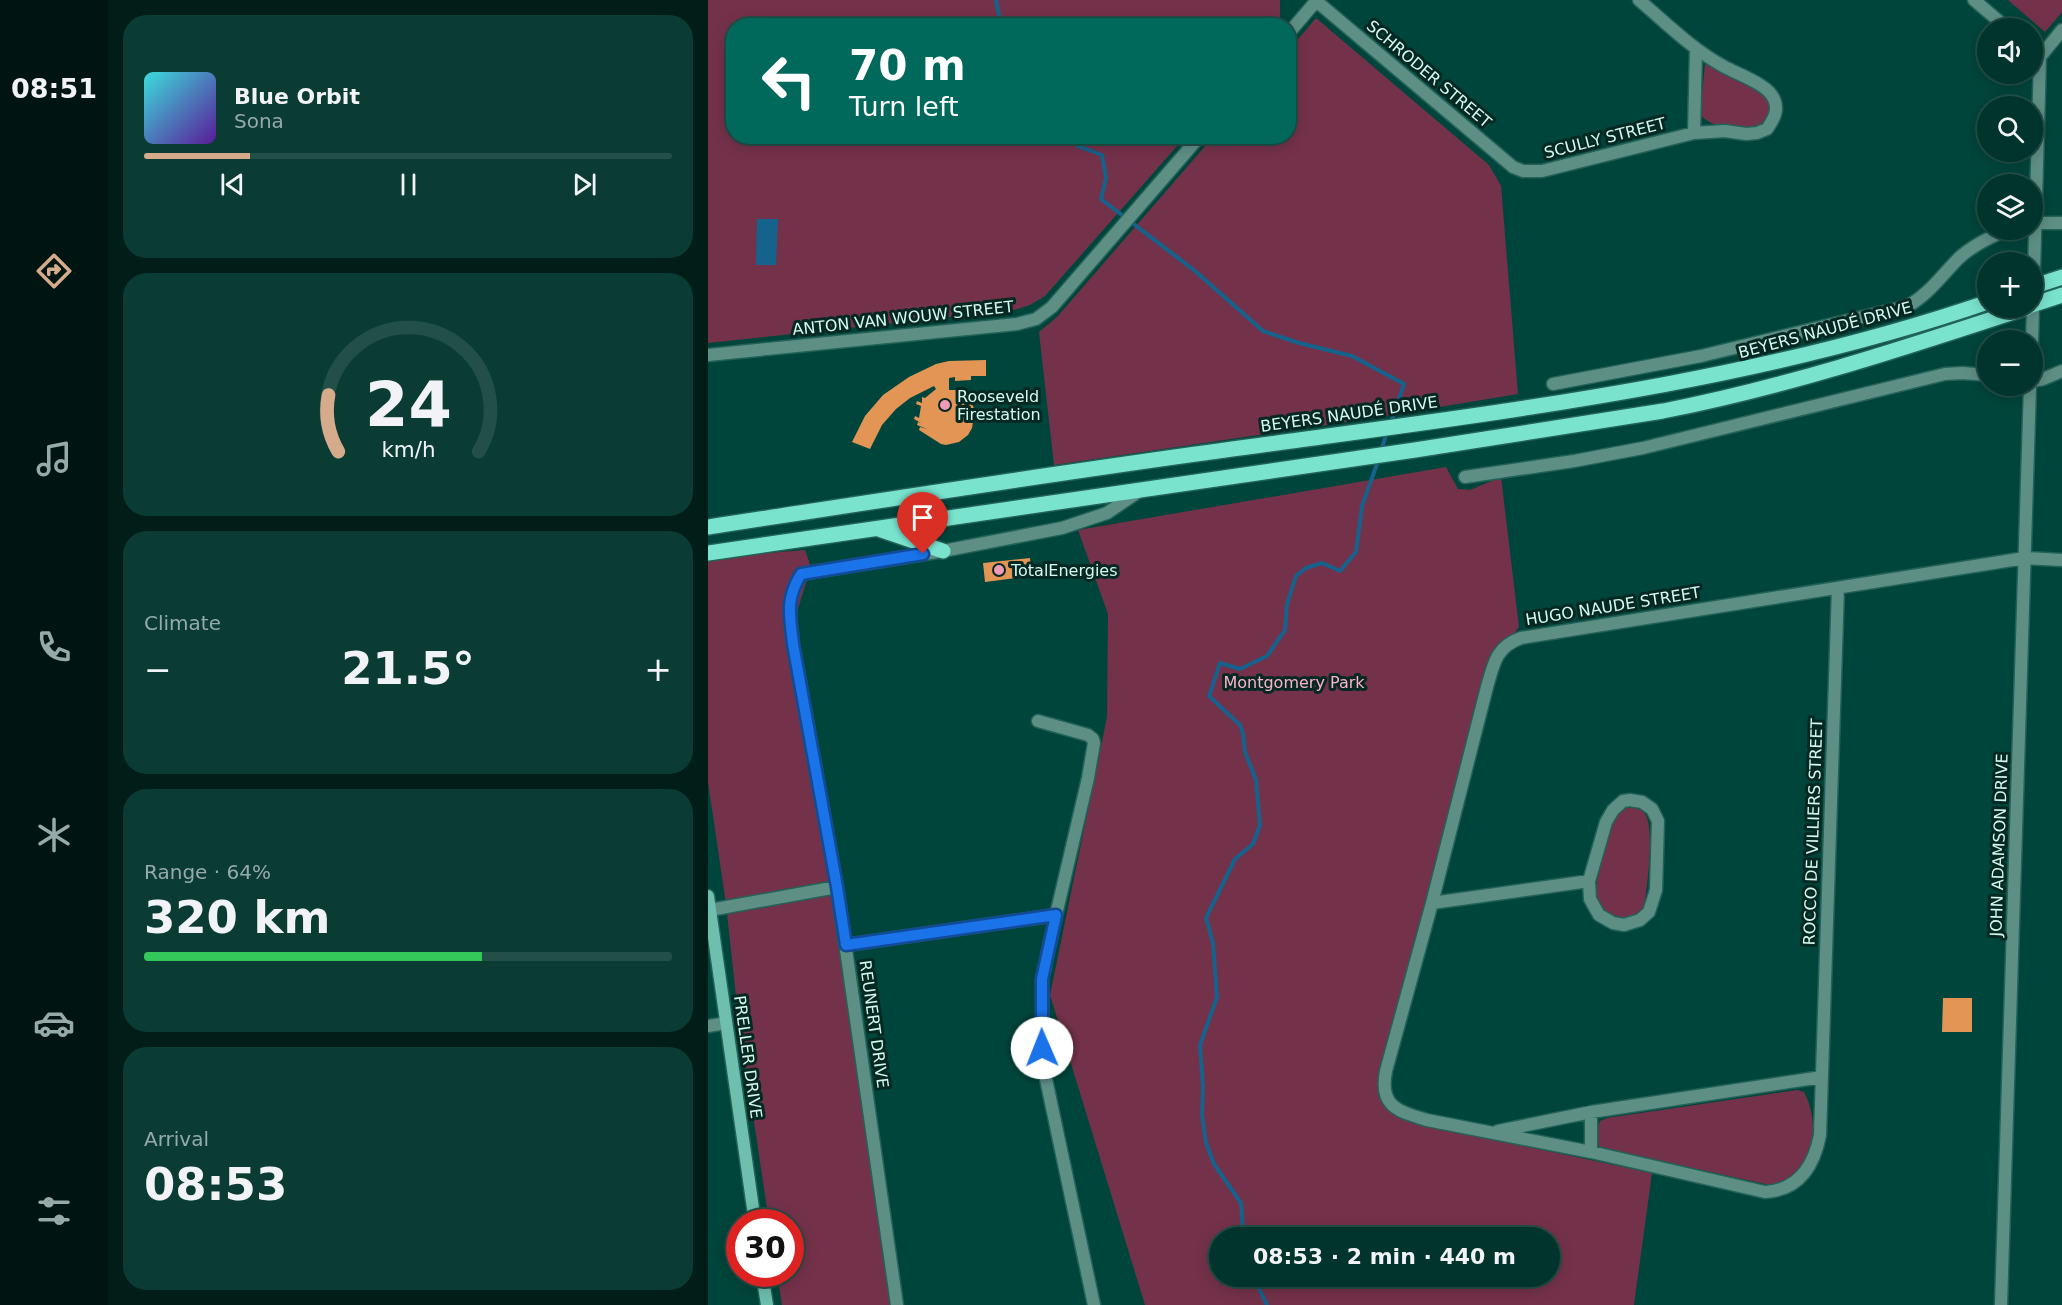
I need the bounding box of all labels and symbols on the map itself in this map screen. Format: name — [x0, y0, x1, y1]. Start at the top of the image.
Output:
street label: SCHRODER STREET — [1363, 16, 1495, 132]
street label: SCULLY STREET — [1542, 114, 1668, 162]
street label: ANTON VAN WOUW STREET — [791, 297, 1015, 339]
street label: BEYERS NAUDÉ DRIVE — [1736, 298, 1914, 362]
place label: Rooseveld Firestation — [957, 387, 1041, 424]
street label: BEYERS NAUDÉ DRIVE — [1259, 392, 1439, 436]
marker: Rooseveld Firestation — [938, 398, 952, 412]
pin — [897, 492, 948, 554]
place label: TotalEnergies — [1010, 561, 1118, 580]
marker: TotalEnergies — [992, 563, 1006, 577]
street label: HUGO NAUDE STREET — [1524, 583, 1702, 629]
park label: Montgomery Park — [1223, 673, 1365, 692]
street label: ROCCO DE VILLIERS STREET — [1800, 718, 1826, 946]
street label: JOHN ADAMSON DRIVE — [1986, 753, 2012, 938]
street label: REUNERT DRIVE — [856, 959, 892, 1089]
street label: PRELLER DRIVE — [730, 994, 766, 1120]
position arrow — [1010, 1016, 1074, 1080]
speed limit sign: 30 — [726, 1209, 804, 1287]

